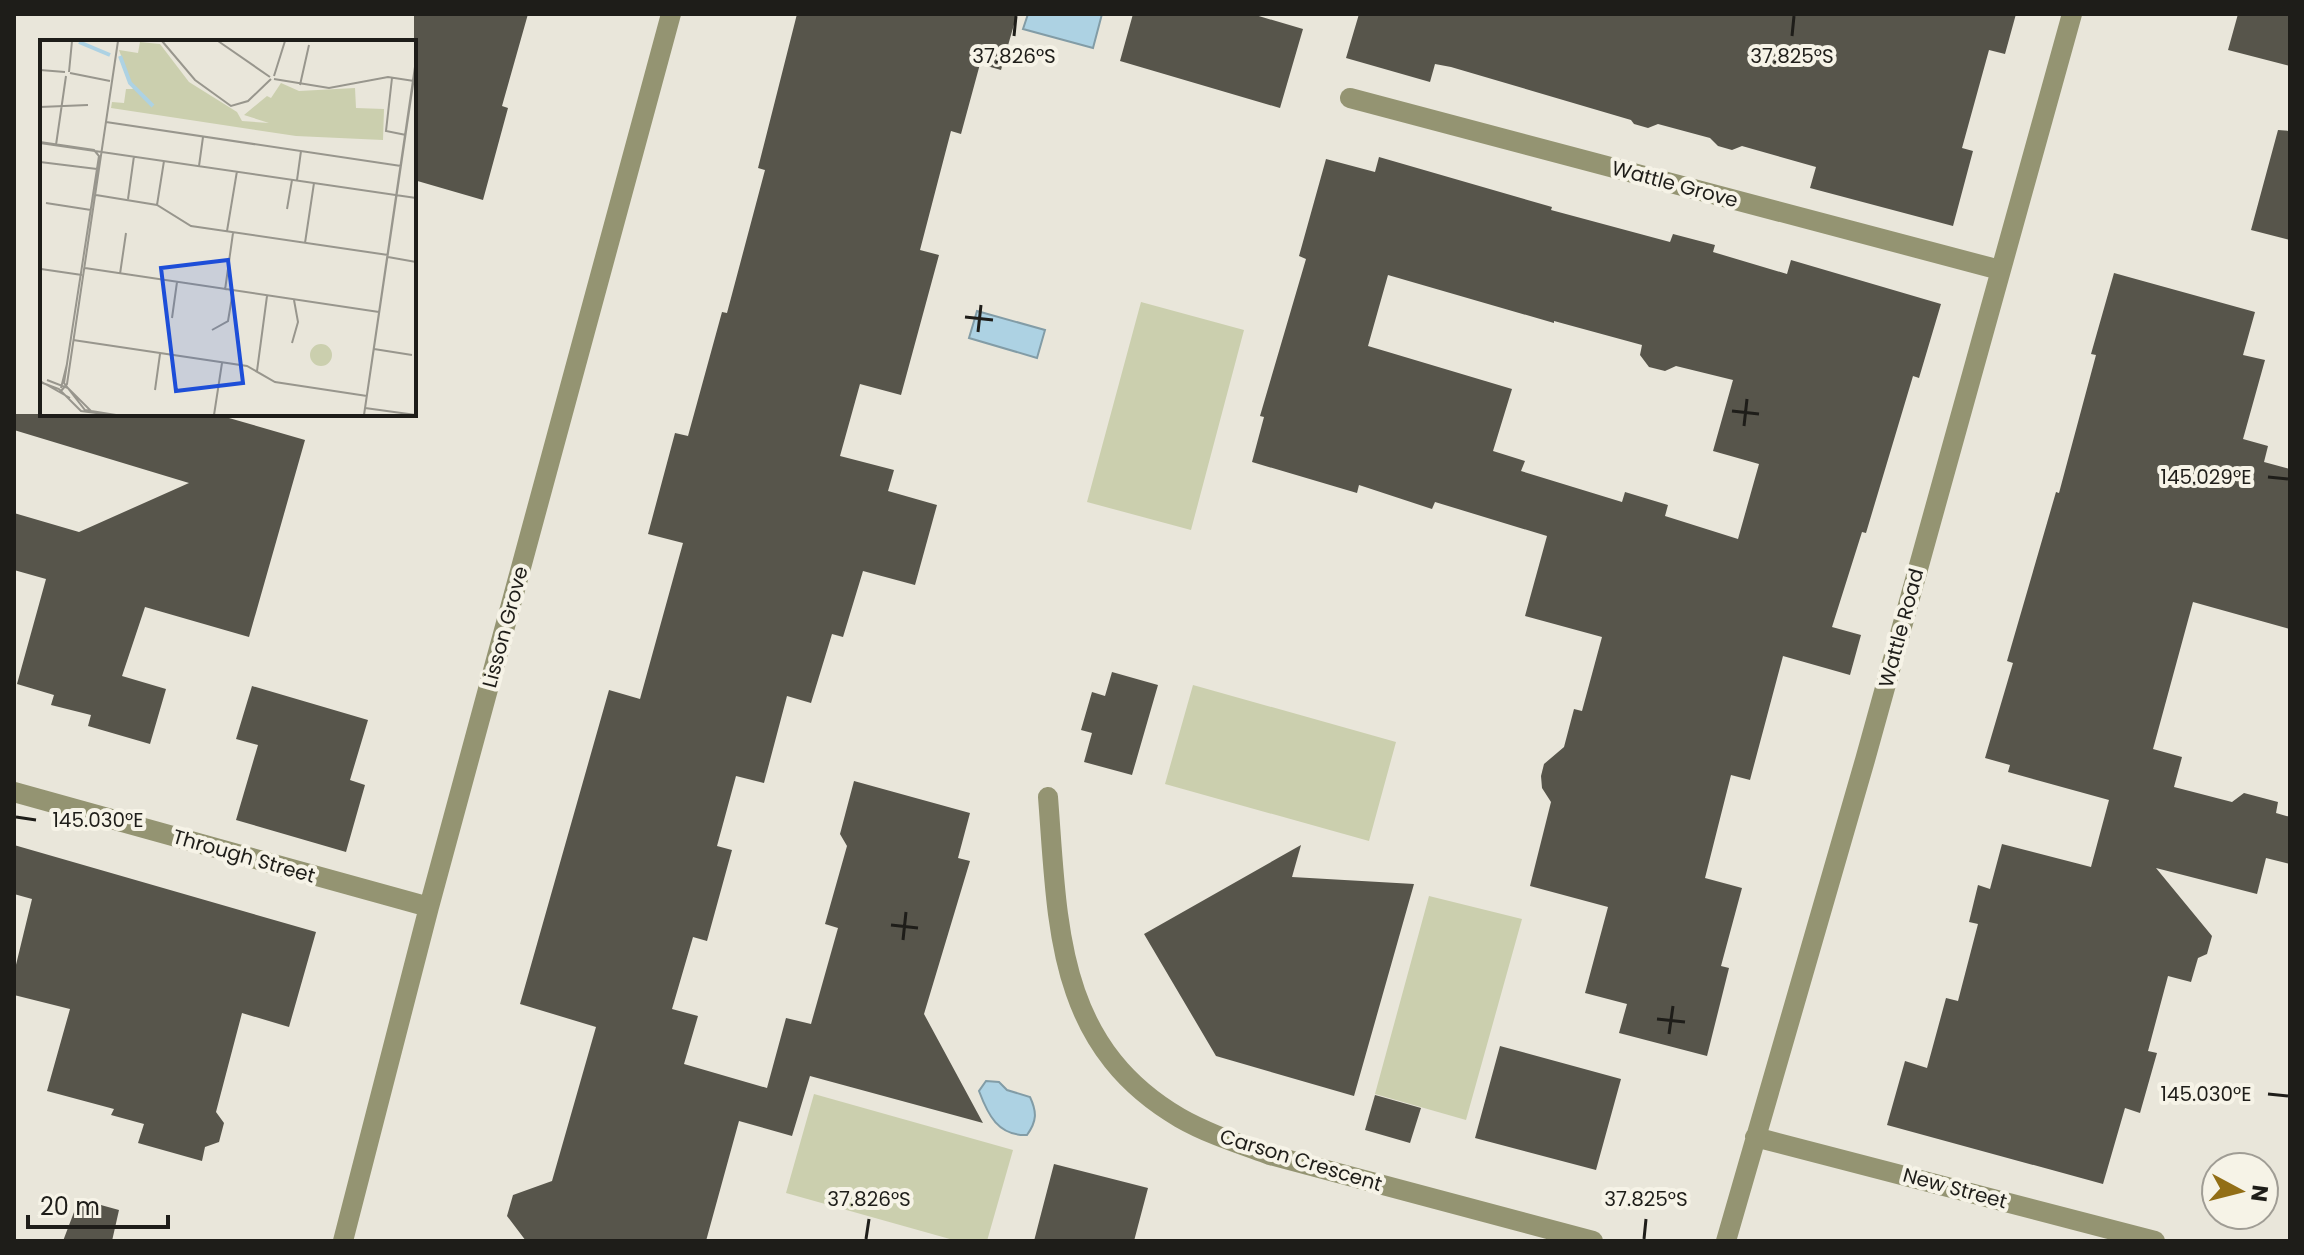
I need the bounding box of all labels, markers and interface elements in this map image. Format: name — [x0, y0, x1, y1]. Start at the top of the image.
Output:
inset map — [40, 40, 416, 416]
text: 37.826°S — [972, 42, 1056, 70]
text: 37.825°S — [1750, 42, 1834, 70]
street label: Wattle Grove — [1609, 154, 1741, 214]
text: 145.029°E — [2161, 463, 2251, 491]
street label: Lisson Grove — [475, 563, 535, 691]
street label: Wattle Road — [1872, 565, 1930, 691]
text: 145.030°E — [52, 806, 144, 834]
street label: Through Street — [170, 822, 318, 890]
text: 145.030°E — [2160, 1080, 2252, 1108]
street label: Carson Crescent — [1216, 1122, 1386, 1198]
north arrow — [2200, 1151, 2280, 1231]
street label: New Street — [1900, 1161, 2010, 1215]
scale bar — [28, 1179, 168, 1229]
text: N — [2243, 1183, 2276, 1203]
text: 37.826°S — [827, 1185, 911, 1213]
text: 37.825°S — [1604, 1185, 1688, 1213]
text: 20 m — [40, 1190, 100, 1223]

